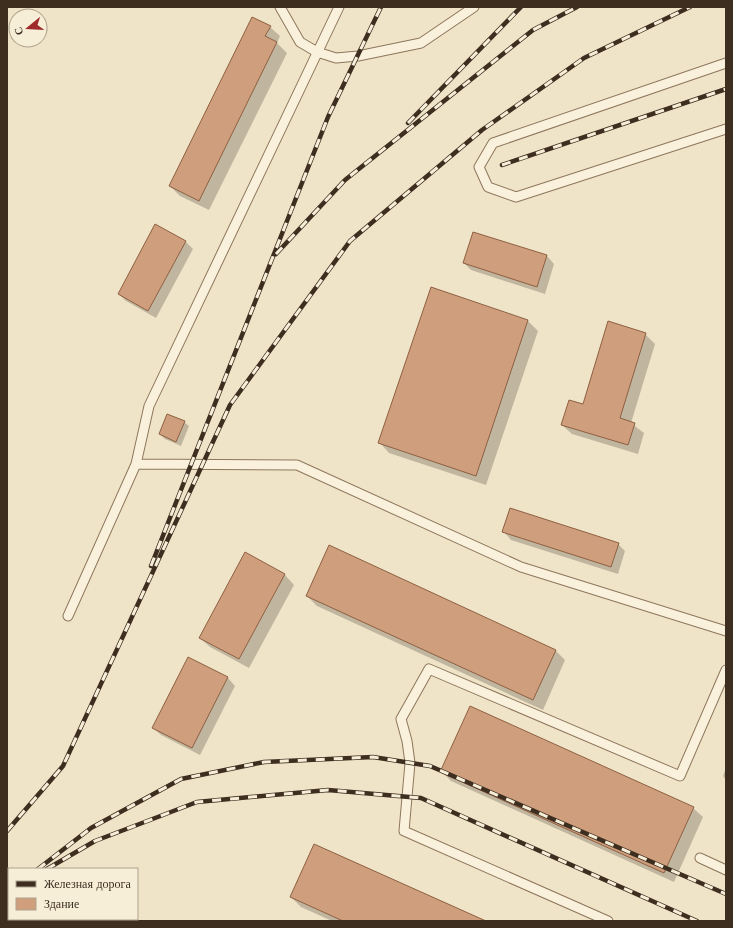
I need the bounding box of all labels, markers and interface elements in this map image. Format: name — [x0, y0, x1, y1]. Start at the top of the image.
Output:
north arrow — [8, 8, 48, 48]
text: С — [11, 25, 26, 37]
legend — [8, 868, 138, 920]
text: Железная дорога — [44, 876, 131, 891]
text: Здание — [44, 896, 79, 911]

